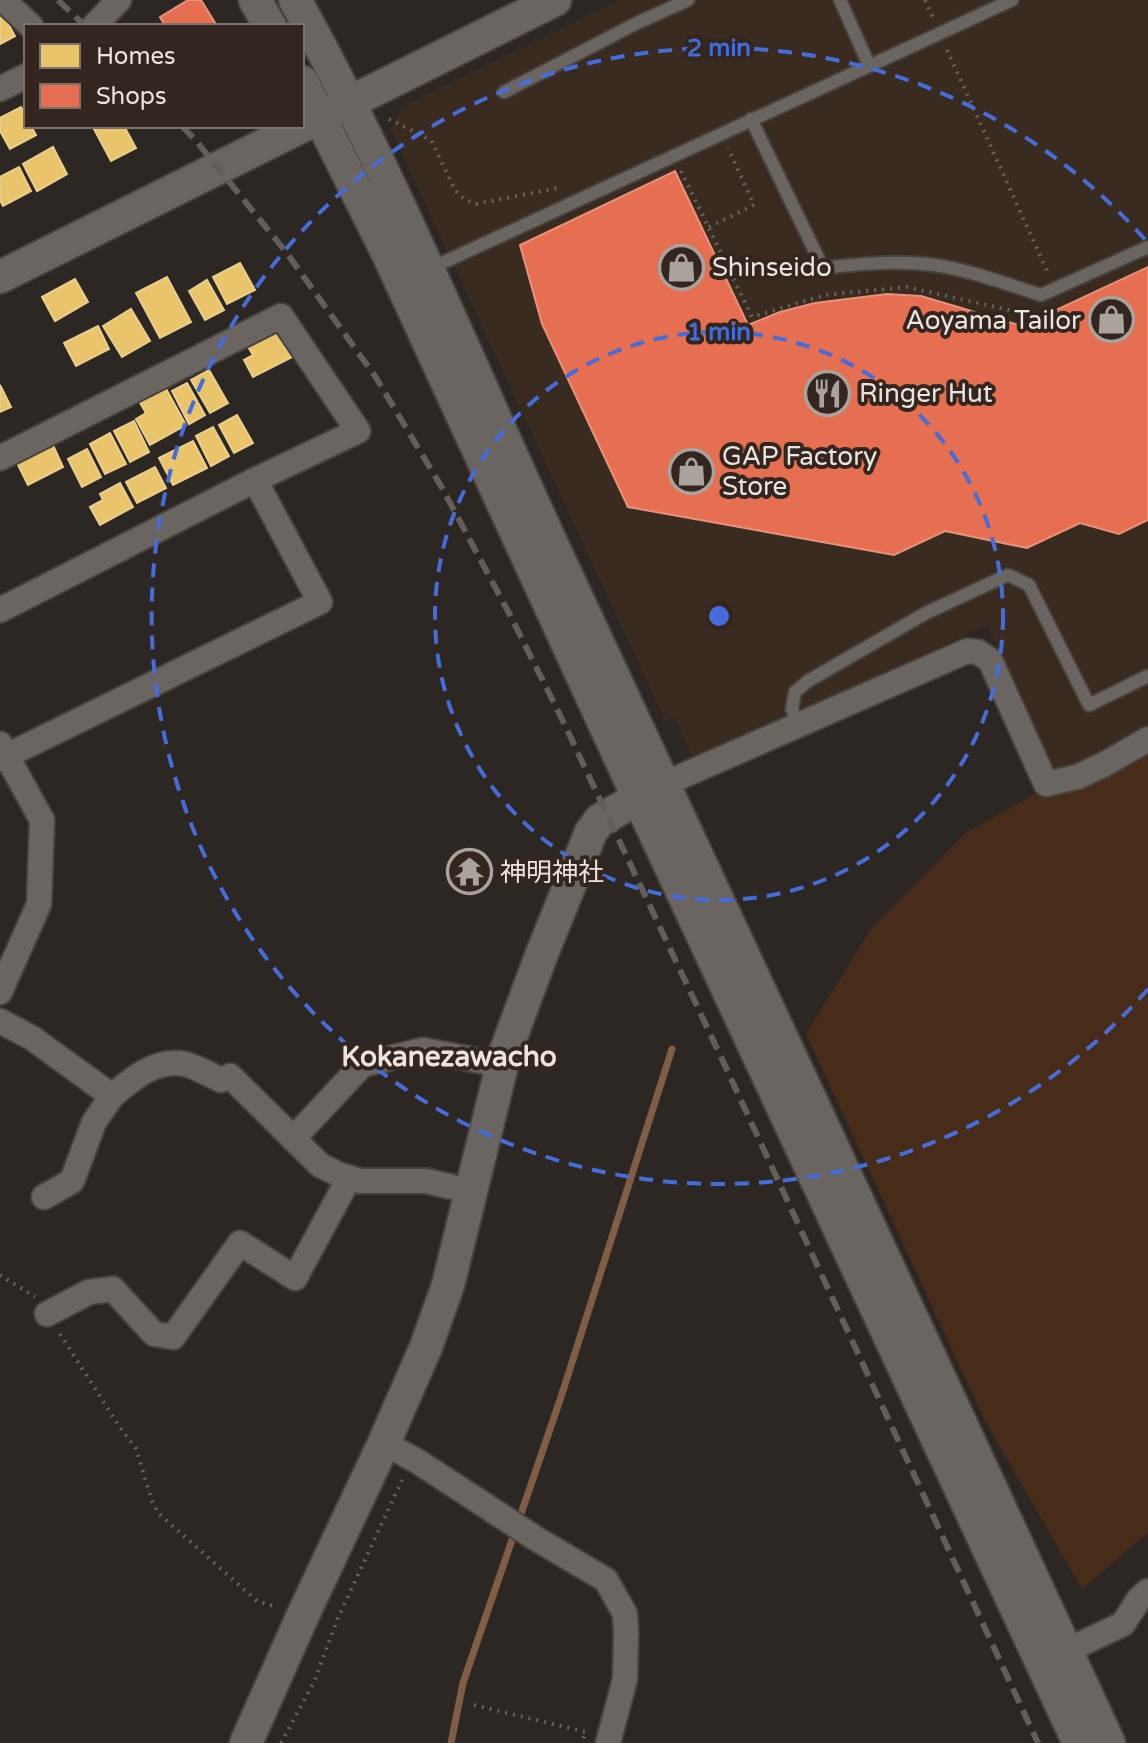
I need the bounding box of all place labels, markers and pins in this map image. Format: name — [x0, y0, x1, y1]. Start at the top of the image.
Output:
shop icon: Shinseido — [657, 243, 705, 291]
place label: Shinseido — [712, 252, 832, 283]
shop icon: Aoyama Tailor — [1088, 296, 1136, 344]
place label: Aoyama Tailor — [906, 305, 1081, 336]
restaurant icon: Ringer Hut — [804, 369, 852, 417]
place label: Ringer Hut — [859, 378, 993, 409]
place label: GAP Factory Store — [722, 441, 877, 502]
shop icon: GAP Factory Store — [667, 447, 715, 495]
centre of rings — [705, 602, 733, 630]
temple icon: 神明神社 — [445, 848, 493, 896]
place label: 神明神社 — [500, 857, 604, 888]

